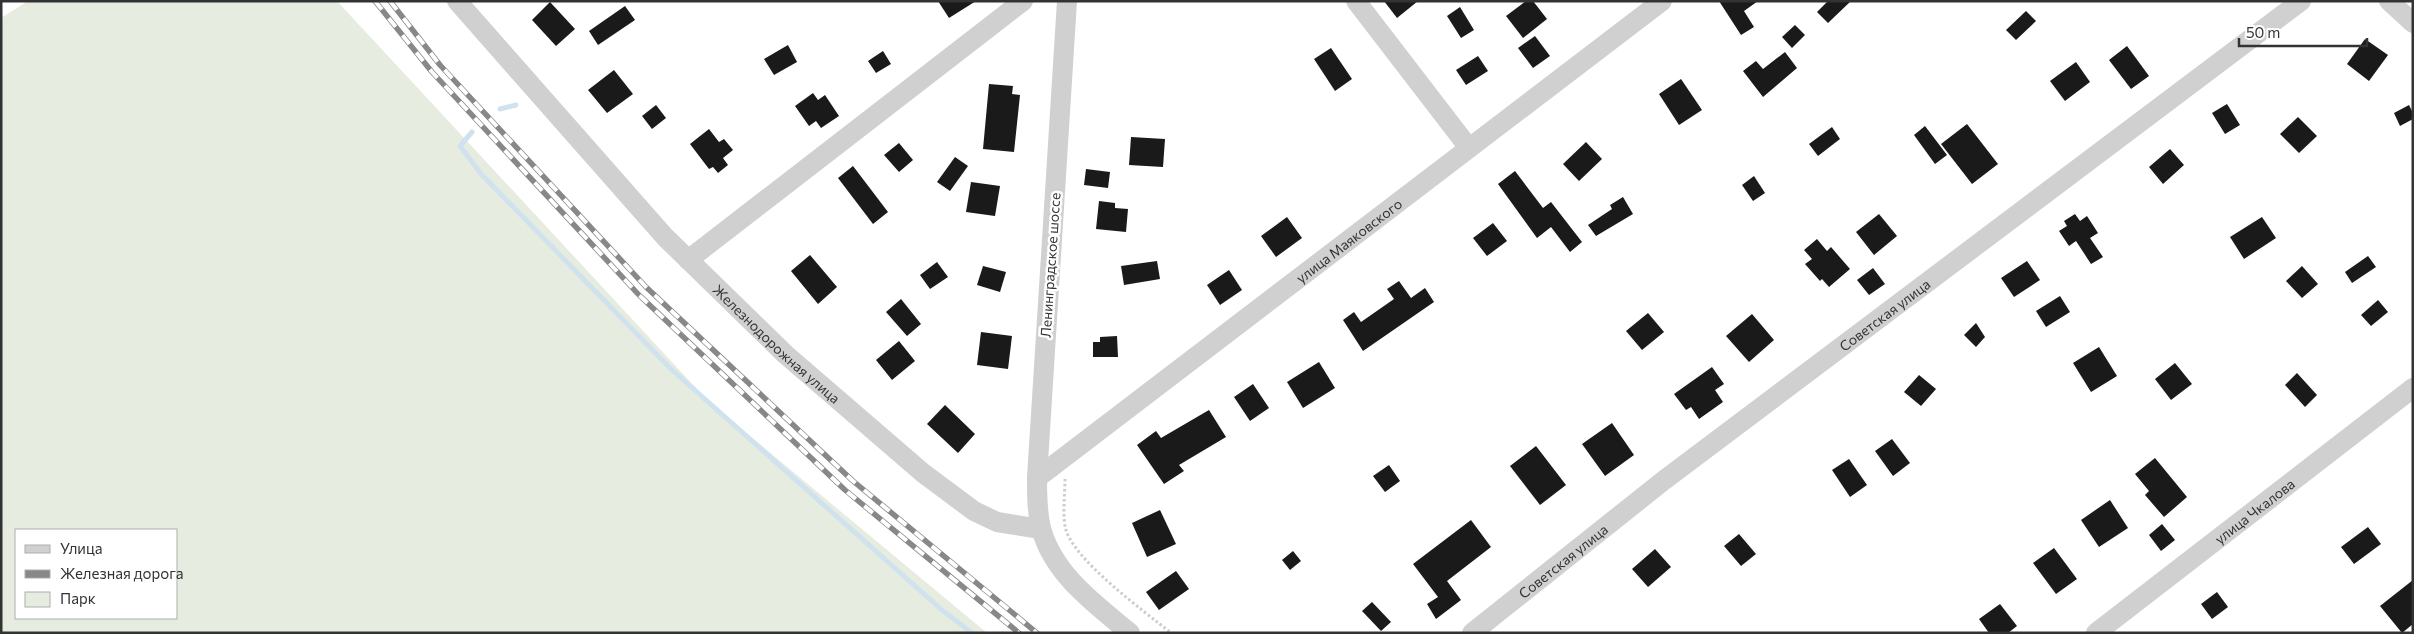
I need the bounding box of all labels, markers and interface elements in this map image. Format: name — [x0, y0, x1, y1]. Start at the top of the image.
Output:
scale bar — [2239, 15, 2366, 47]
text: 50 m — [2246, 23, 2280, 41]
street label: Ленинградское шоссе — [1036, 192, 1064, 338]
street label: улица Маяковского — [1292, 194, 1405, 286]
street label: Советская улица — [1835, 275, 1933, 354]
street label: Железнодорожная улица — [710, 280, 844, 406]
street label: улица Чкалова — [2211, 474, 2298, 547]
street label: Советская улица — [1515, 520, 1611, 601]
legend — [15, 529, 178, 619]
text: Улица — [60, 539, 102, 557]
text: Железная дорога — [60, 564, 184, 582]
text: Парк — [60, 589, 96, 607]

